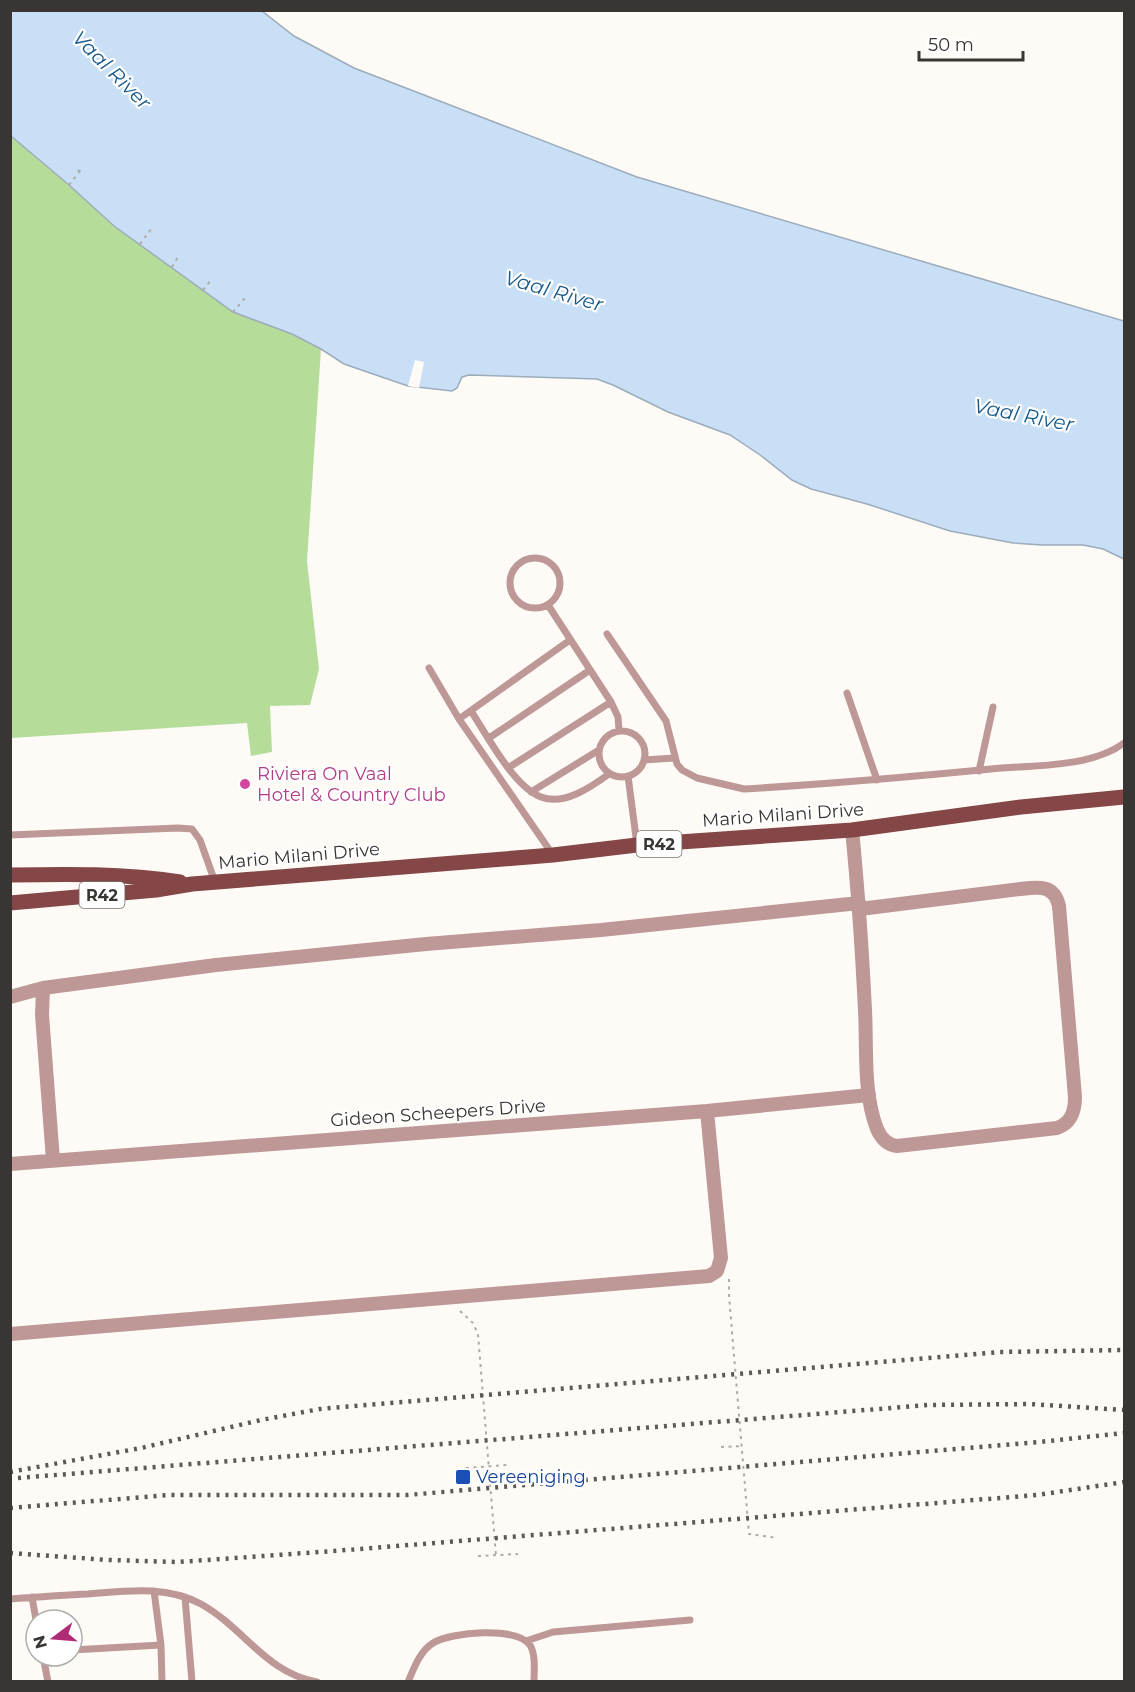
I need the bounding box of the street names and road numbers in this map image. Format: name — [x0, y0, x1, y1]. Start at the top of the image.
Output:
street label: Mario Milani Drive — [701, 798, 865, 832]
road number: R42 — [636, 831, 682, 857]
street label: Mario Milani Drive — [217, 838, 381, 874]
road number: R42 — [80, 882, 124, 908]
street label: Gideon Scheepers Drive — [330, 1094, 547, 1132]

